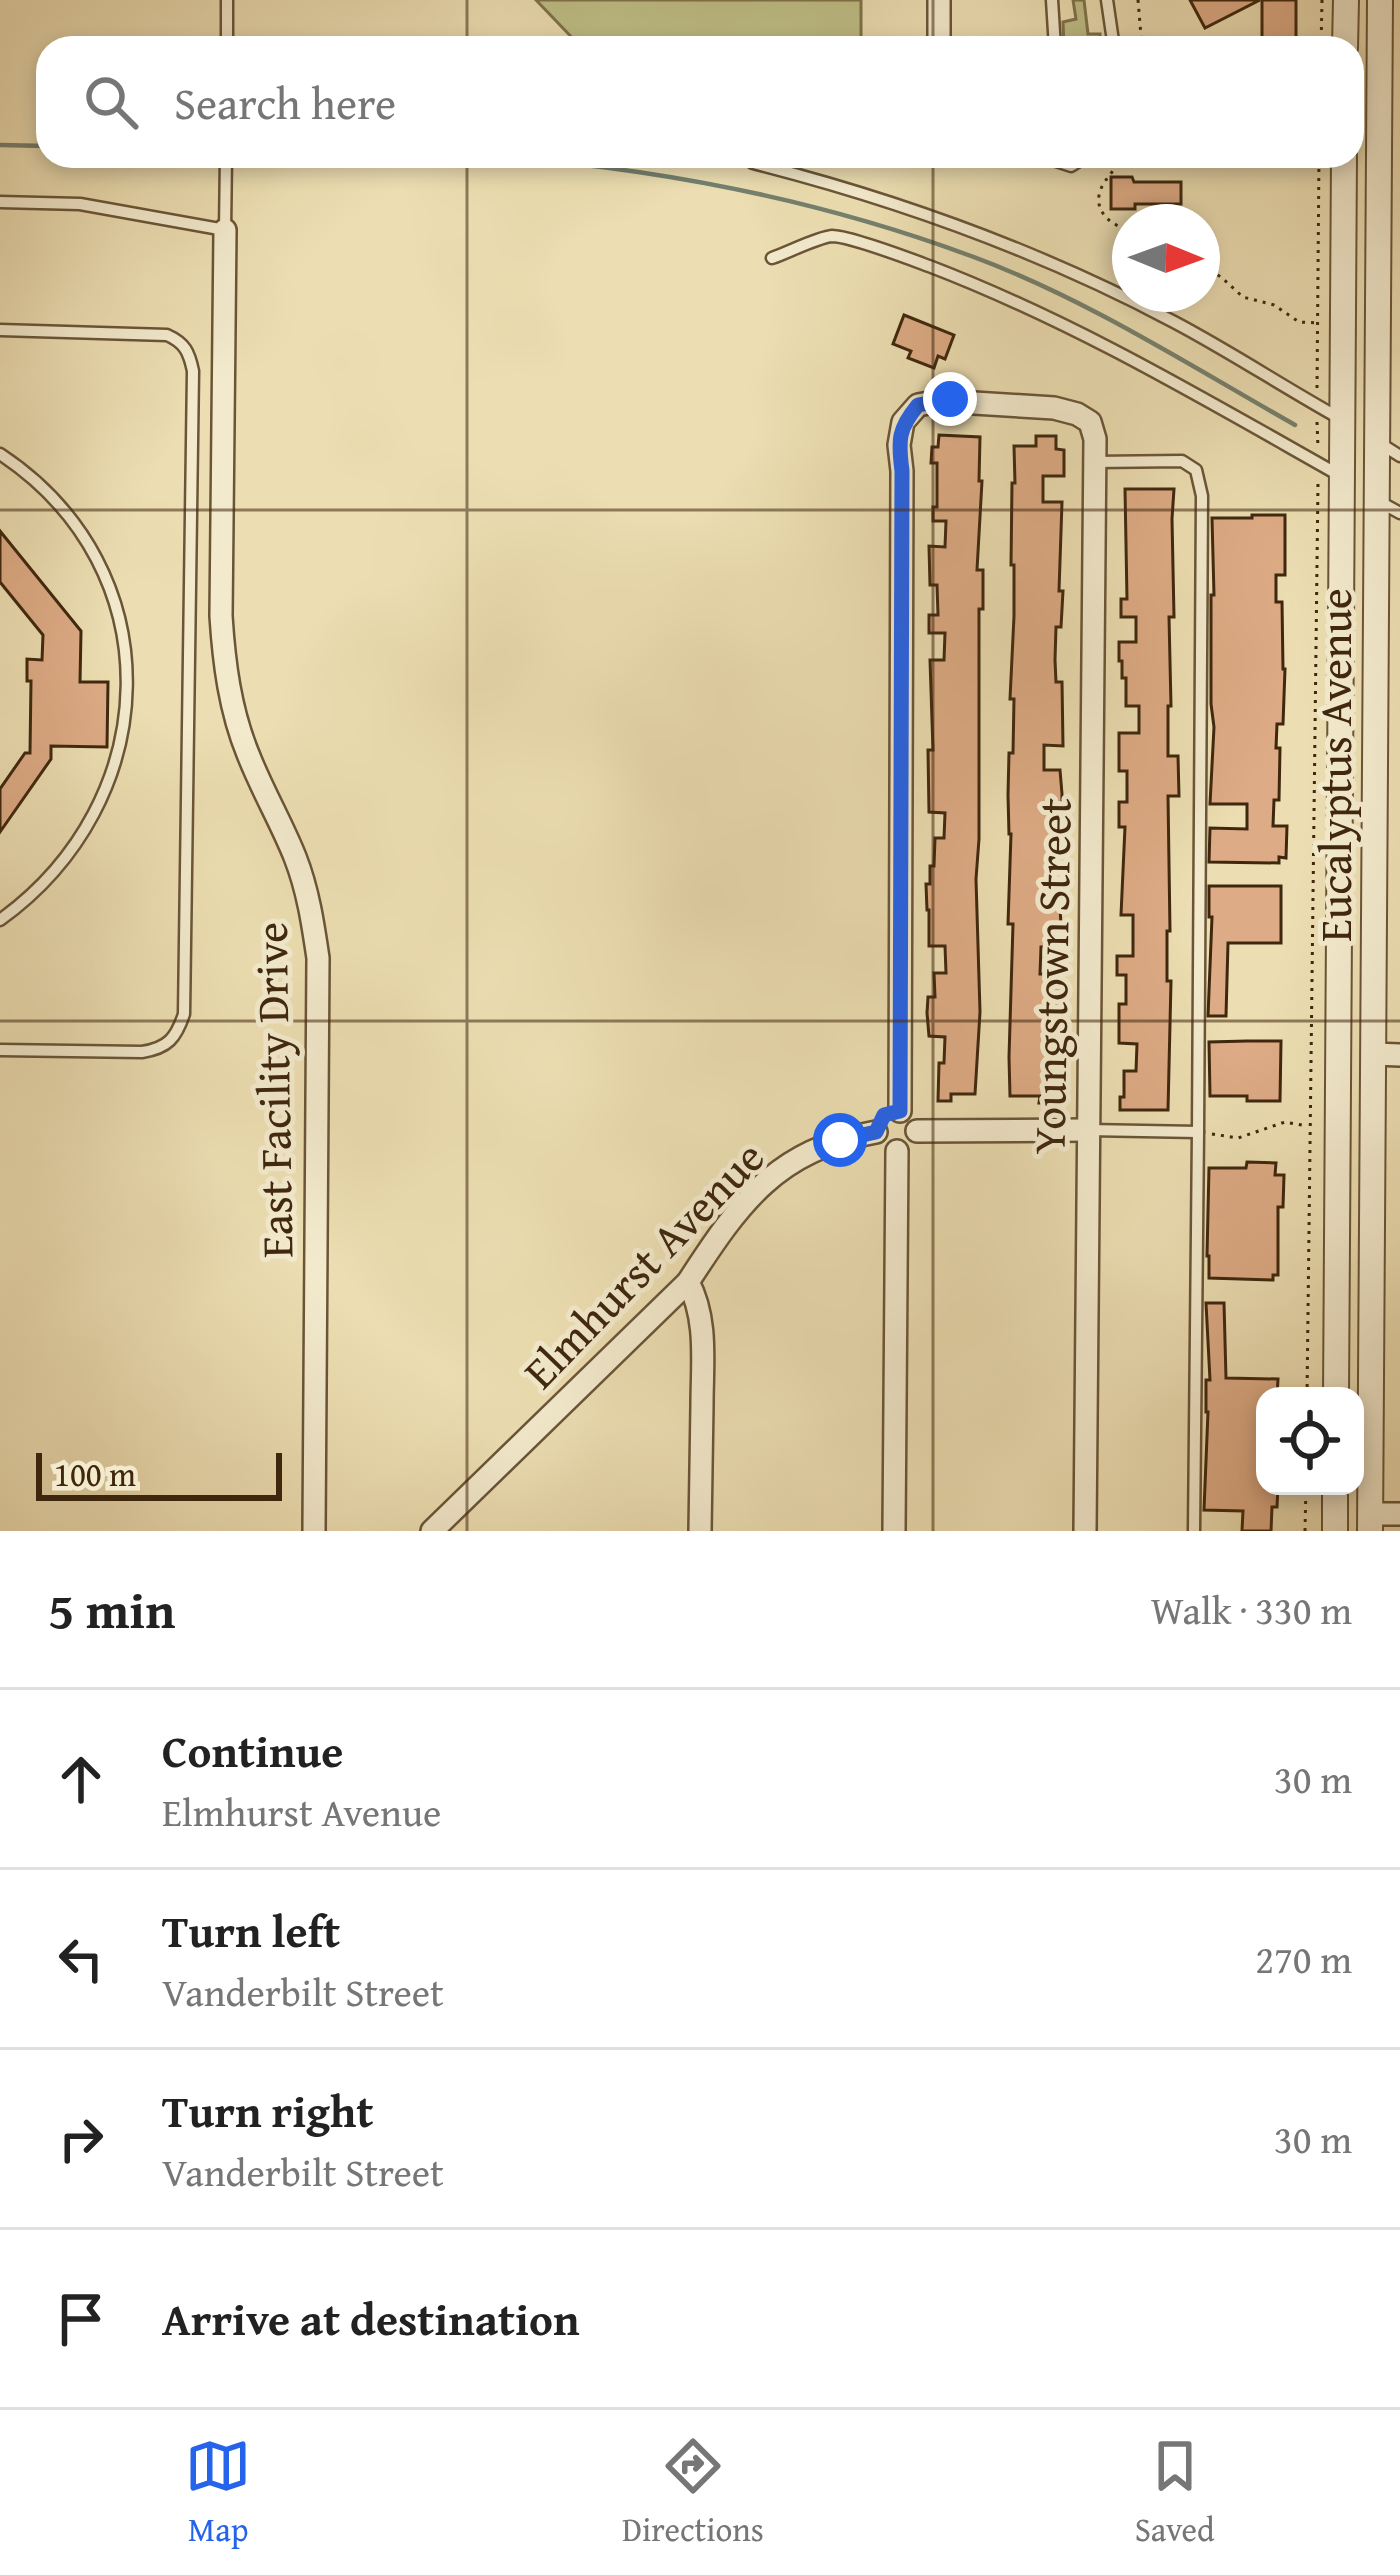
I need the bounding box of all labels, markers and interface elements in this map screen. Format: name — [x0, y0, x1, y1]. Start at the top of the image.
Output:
search box — [36, 36, 1364, 168]
icon: search — [78, 69, 144, 135]
text: Search here — [174, 70, 396, 135]
north arrow — [1112, 204, 1220, 312]
route end — [923, 372, 977, 426]
street label: Eucalyptus Avenue — [1302, 588, 1367, 942]
street label: Youngstown Street — [1015, 797, 1087, 1155]
street label: East Facility Drive — [238, 921, 308, 1259]
route start — [813, 1113, 867, 1167]
street label: Elmhurst Avenue — [508, 1126, 778, 1402]
map controls — [1256, 1387, 1364, 1495]
button: locate — [1256, 1387, 1364, 1495]
scale bar — [36, 1447, 282, 1500]
text: 100 m — [54, 1450, 136, 1498]
text: 5 min — [48, 1572, 175, 1647]
text: Walk · 330 m — [1151, 1581, 1352, 1638]
text: Continue — [162, 1718, 343, 1783]
icon: ahead — [48, 1746, 114, 1812]
text: 30 m — [1274, 1750, 1352, 1807]
text: Elmhurst Avenue — [162, 1783, 441, 1840]
text: Turn left — [162, 1898, 340, 1963]
icon: left — [48, 1926, 114, 1992]
text: 270 m — [1255, 1930, 1352, 1987]
text: Vanderbilt Street — [162, 1963, 444, 2020]
text: Turn right — [162, 2078, 374, 2143]
icon: right — [48, 2106, 114, 2172]
text: 30 m — [1274, 2110, 1352, 2167]
text: Vanderbilt Street — [162, 2143, 444, 2200]
icon: arrive — [48, 2286, 114, 2352]
text: Arrive at destination — [162, 2286, 580, 2351]
tab: Map — [185, 2433, 251, 2553]
tab: Directions — [622, 2433, 764, 2553]
tab: Saved — [1135, 2433, 1215, 2553]

